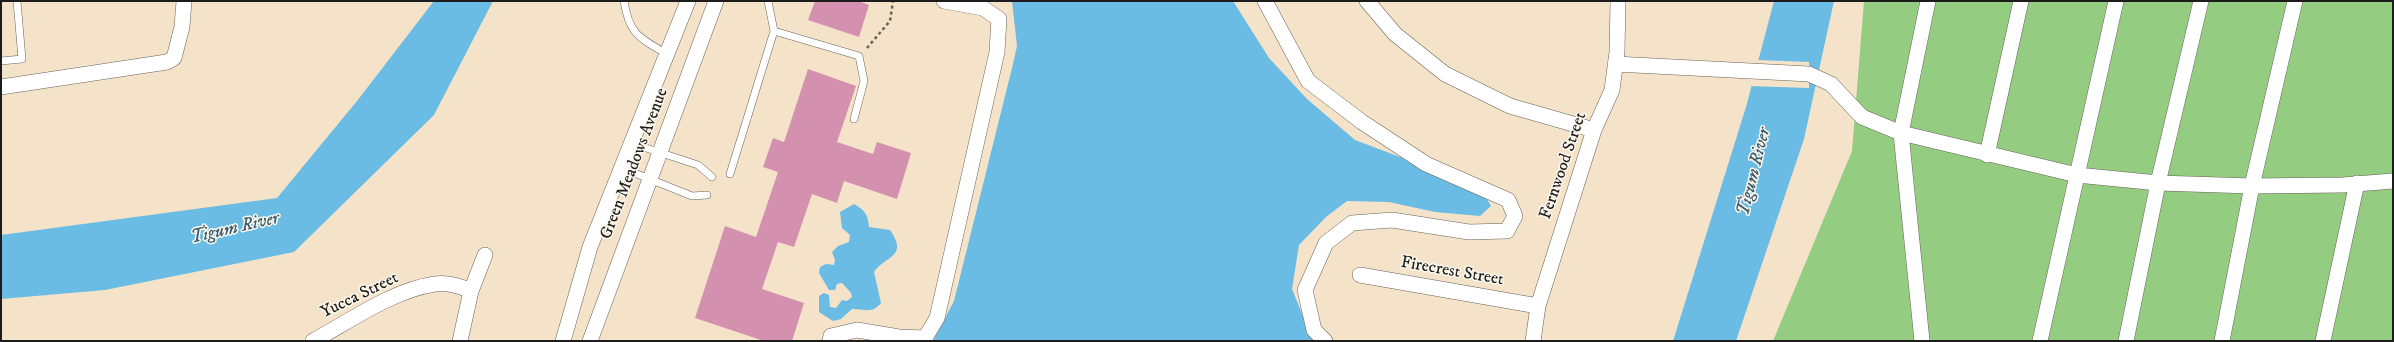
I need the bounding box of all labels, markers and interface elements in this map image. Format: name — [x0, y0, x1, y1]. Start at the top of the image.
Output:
street label: Green Meadows Avenue — [597, 86, 673, 242]
street label: Fernwood Street — [1536, 110, 1592, 222]
water label: Tigum River — [1734, 126, 1776, 218]
water label: Tigum River — [189, 208, 281, 250]
street label: Firecrest Street — [1399, 253, 1505, 291]
street label: Yucca Street — [318, 269, 402, 323]

